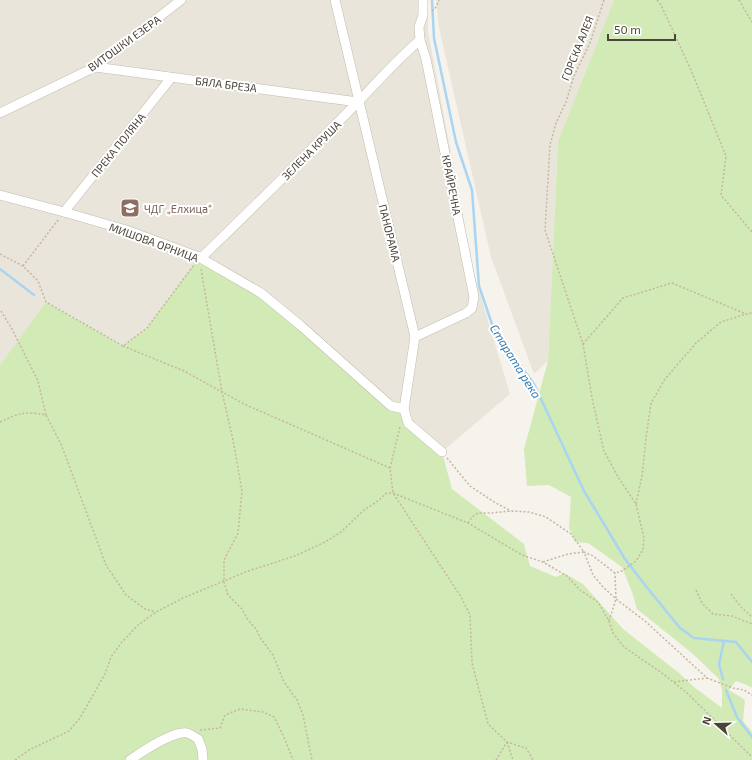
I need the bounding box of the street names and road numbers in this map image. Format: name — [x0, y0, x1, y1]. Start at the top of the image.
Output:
street label: ВИТОШКИ ЕЗЕРА — [85, 12, 163, 74]
street label: ГОРСКА АЛЕЯ — [558, 14, 596, 82]
street label: БЯЛА БРЕЗА — [194, 74, 258, 94]
street label: ПРЕКА ПОЛЯНА — [88, 110, 148, 180]
street label: ЗЕЛЕНА КРУША — [279, 118, 343, 182]
street label: КРАЙРЕЧНА — [440, 154, 464, 216]
street label: ПАНОРАМА — [377, 203, 403, 263]
street label: МИШОВА ОРНИЦА — [108, 220, 201, 264]

